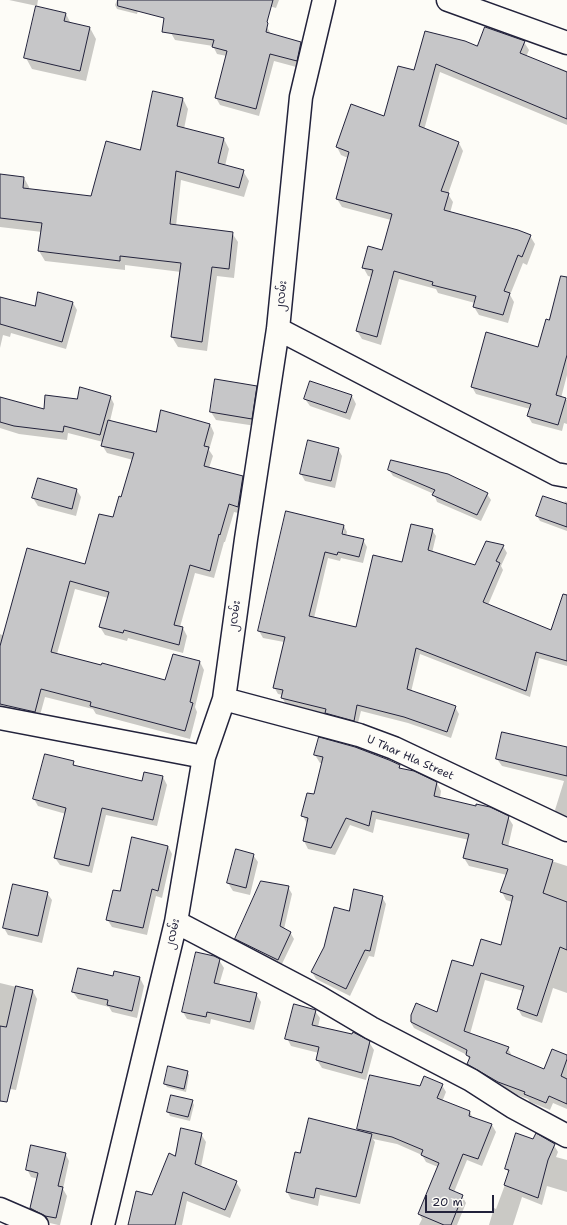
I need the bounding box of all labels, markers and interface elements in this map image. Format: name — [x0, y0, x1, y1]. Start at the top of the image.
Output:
street label: ၂လမ်း — [274, 280, 290, 312]
street label: ၂လမ်း — [226, 600, 244, 632]
street label: U Thar Hla Street — [364, 733, 456, 783]
street label: ၂လမ်း — [163, 917, 183, 951]
scale bar — [427, 1187, 496, 1213]
text: 20 m — [432, 1194, 463, 1210]

